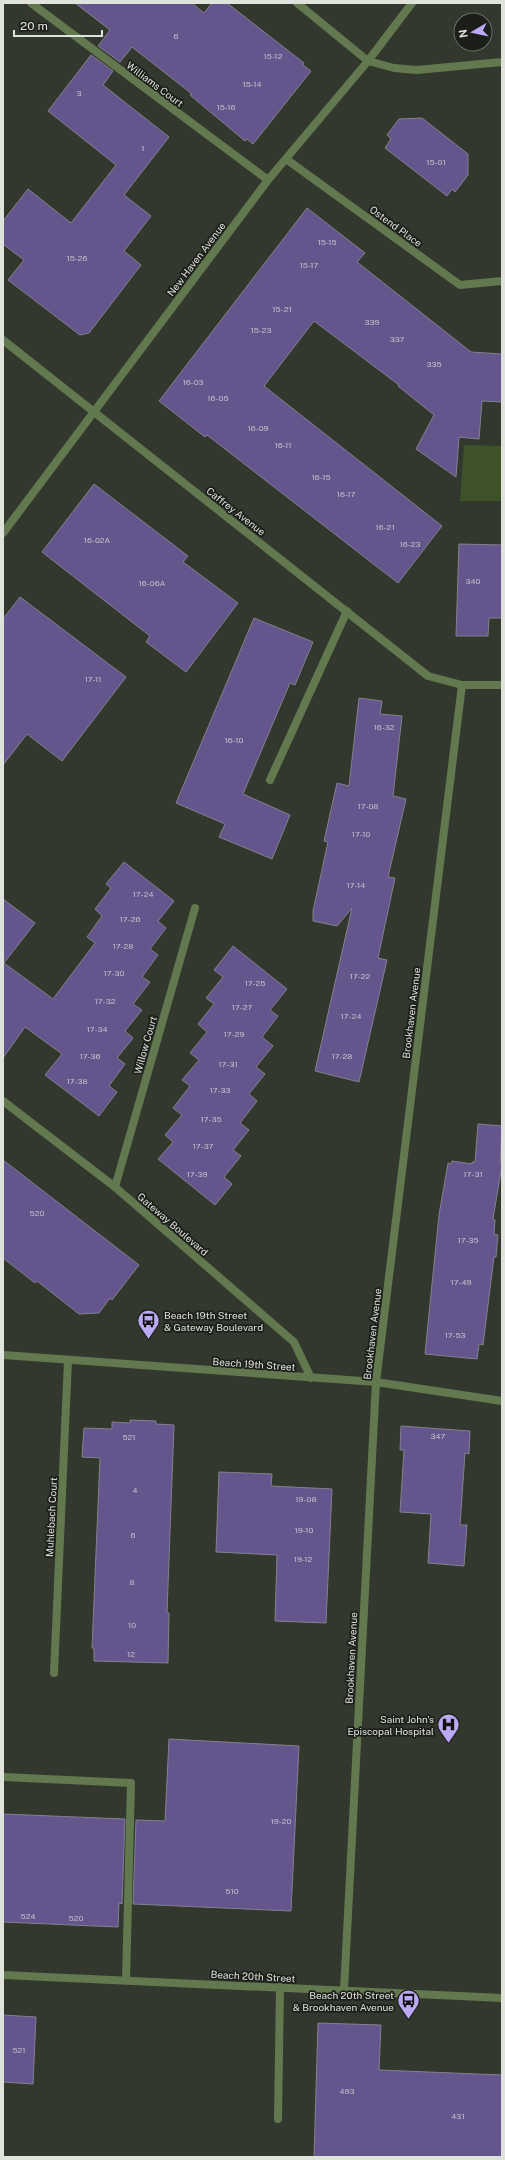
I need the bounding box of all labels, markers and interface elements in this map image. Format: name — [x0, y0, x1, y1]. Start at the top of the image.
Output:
scale bar — [14, 12, 102, 38]
north arrow — [453, 12, 493, 52]
text: 20 m — [20, 19, 48, 33]
text: N — [457, 28, 470, 39]
house number: 6 — [174, 31, 179, 41]
house number: 15-12 — [264, 51, 283, 61]
street label: Williams Court — [124, 59, 186, 109]
house number: 15-14 — [242, 79, 262, 89]
house number: 3 — [76, 88, 82, 98]
house number: 15-16 — [216, 102, 236, 112]
house number: 1 — [141, 143, 145, 153]
house number: 15-01 — [426, 157, 446, 167]
street label: Ostend Place — [367, 203, 425, 249]
street label: New Haven Avenue — [164, 219, 228, 298]
house number: 15-15 — [317, 237, 337, 247]
house number: 15-26 — [66, 253, 88, 263]
house number: 15-17 — [300, 260, 319, 270]
house number: 15-21 — [272, 304, 292, 314]
house number: 339 — [365, 317, 379, 327]
house number: 15-23 — [250, 325, 272, 335]
house number: 337 — [390, 334, 405, 344]
house number: 335 — [426, 359, 442, 369]
house number: 16-03 — [182, 377, 204, 387]
house number: 16-05 — [207, 393, 229, 403]
house number: 16-09 — [247, 423, 269, 433]
house number: 16-11 — [274, 440, 292, 450]
house number: 16-15 — [311, 472, 331, 482]
street label: Caffrey Avenue — [204, 484, 268, 538]
house number: 16-17 — [337, 489, 356, 499]
house number: 16-21 — [375, 522, 395, 532]
house number: 16-02A — [84, 535, 111, 545]
house number: 16-23 — [399, 539, 421, 549]
house number: 340 — [466, 576, 481, 586]
house number: 16-06A — [139, 578, 166, 588]
house number: 17-11 — [85, 674, 102, 684]
house number: 16-32 — [373, 722, 395, 732]
house number: 16-10 — [225, 735, 244, 745]
house number: 17-08 — [357, 801, 379, 811]
house number: 17-10 — [352, 829, 370, 839]
house number: 17-14 — [347, 880, 365, 890]
house number: 17-24 — [133, 889, 153, 899]
house number: 17-26 — [120, 914, 140, 924]
house number: 17-28 — [112, 941, 134, 951]
street label: Brookhaven Avenue — [399, 966, 423, 1059]
house number: 17-30 — [104, 968, 125, 978]
house number: 17-22 — [350, 971, 371, 981]
house number: 17-25 — [245, 978, 265, 988]
house number: 17-32 — [95, 996, 116, 1006]
house number: 17-27 — [232, 1002, 253, 1012]
house number: 17-24 — [341, 1011, 361, 1021]
street label: Willow Court — [131, 1015, 159, 1075]
house number: 17-34 — [86, 1024, 108, 1034]
house number: 17-29 — [224, 1029, 244, 1039]
house number: 17-36 — [79, 1051, 101, 1061]
house number: 17-28 — [331, 1051, 353, 1061]
house number: 17-31 — [218, 1059, 238, 1069]
house number: 17-38 — [66, 1076, 88, 1086]
house number: 17-33 — [209, 1085, 231, 1095]
house number: 17-35 — [200, 1114, 222, 1124]
house number: 17-37 — [193, 1141, 214, 1151]
house number: 17-39 — [186, 1169, 208, 1179]
house number: 17-31 — [463, 1169, 483, 1179]
street label: Gateway Boulevard — [135, 1190, 211, 1258]
house number: 520 — [30, 1208, 44, 1218]
house number: 17-35 — [457, 1235, 479, 1245]
house number: 17-49 — [450, 1277, 472, 1287]
street label: Brookhaven Avenue — [360, 1287, 384, 1380]
bus stop icon: Beach 19th Street & Gateway Boulevard — [136, 1308, 162, 1341]
place label: Beach 19th Street & Gateway Boulevard — [164, 1309, 263, 1333]
house number: 17-53 — [444, 1330, 466, 1340]
street label: Beach 19th Street — [212, 1355, 296, 1373]
house number: 347 — [431, 1431, 446, 1441]
house number: 521 — [122, 1432, 136, 1442]
street label: Muhlebach Court — [43, 1477, 59, 1557]
house number: 4 — [132, 1485, 138, 1495]
house number: 19-08 — [295, 1494, 317, 1504]
house number: 19-10 — [295, 1525, 314, 1535]
house number: 6 — [131, 1530, 136, 1540]
house number: 19-12 — [294, 1554, 313, 1564]
house number: 8 — [129, 1577, 135, 1587]
street label: Brookhaven Avenue — [343, 1612, 359, 1704]
house number: 10 — [128, 1620, 136, 1630]
house number: 12 — [127, 1649, 135, 1659]
hospital icon: Saint John's Episcopal Hospital — [436, 1712, 462, 1745]
place label: Saint John's Episcopal Hospital — [347, 1713, 434, 1737]
house number: 19-20 — [271, 1816, 292, 1826]
house number: 510 — [225, 1886, 239, 1896]
house number: 524 — [21, 1911, 35, 1921]
house number: 520 — [69, 1913, 83, 1923]
street label: Beach 20th Street — [210, 1968, 296, 1984]
bus stop icon: Beach 20th Street & Brookhaven Avenue — [396, 1988, 422, 2021]
place label: Beach 20th Street & Brookhaven Avenue — [293, 1989, 394, 2013]
house number: 521 — [12, 2045, 26, 2055]
house number: 493 — [339, 2086, 355, 2096]
house number: 431 — [451, 2111, 465, 2121]

